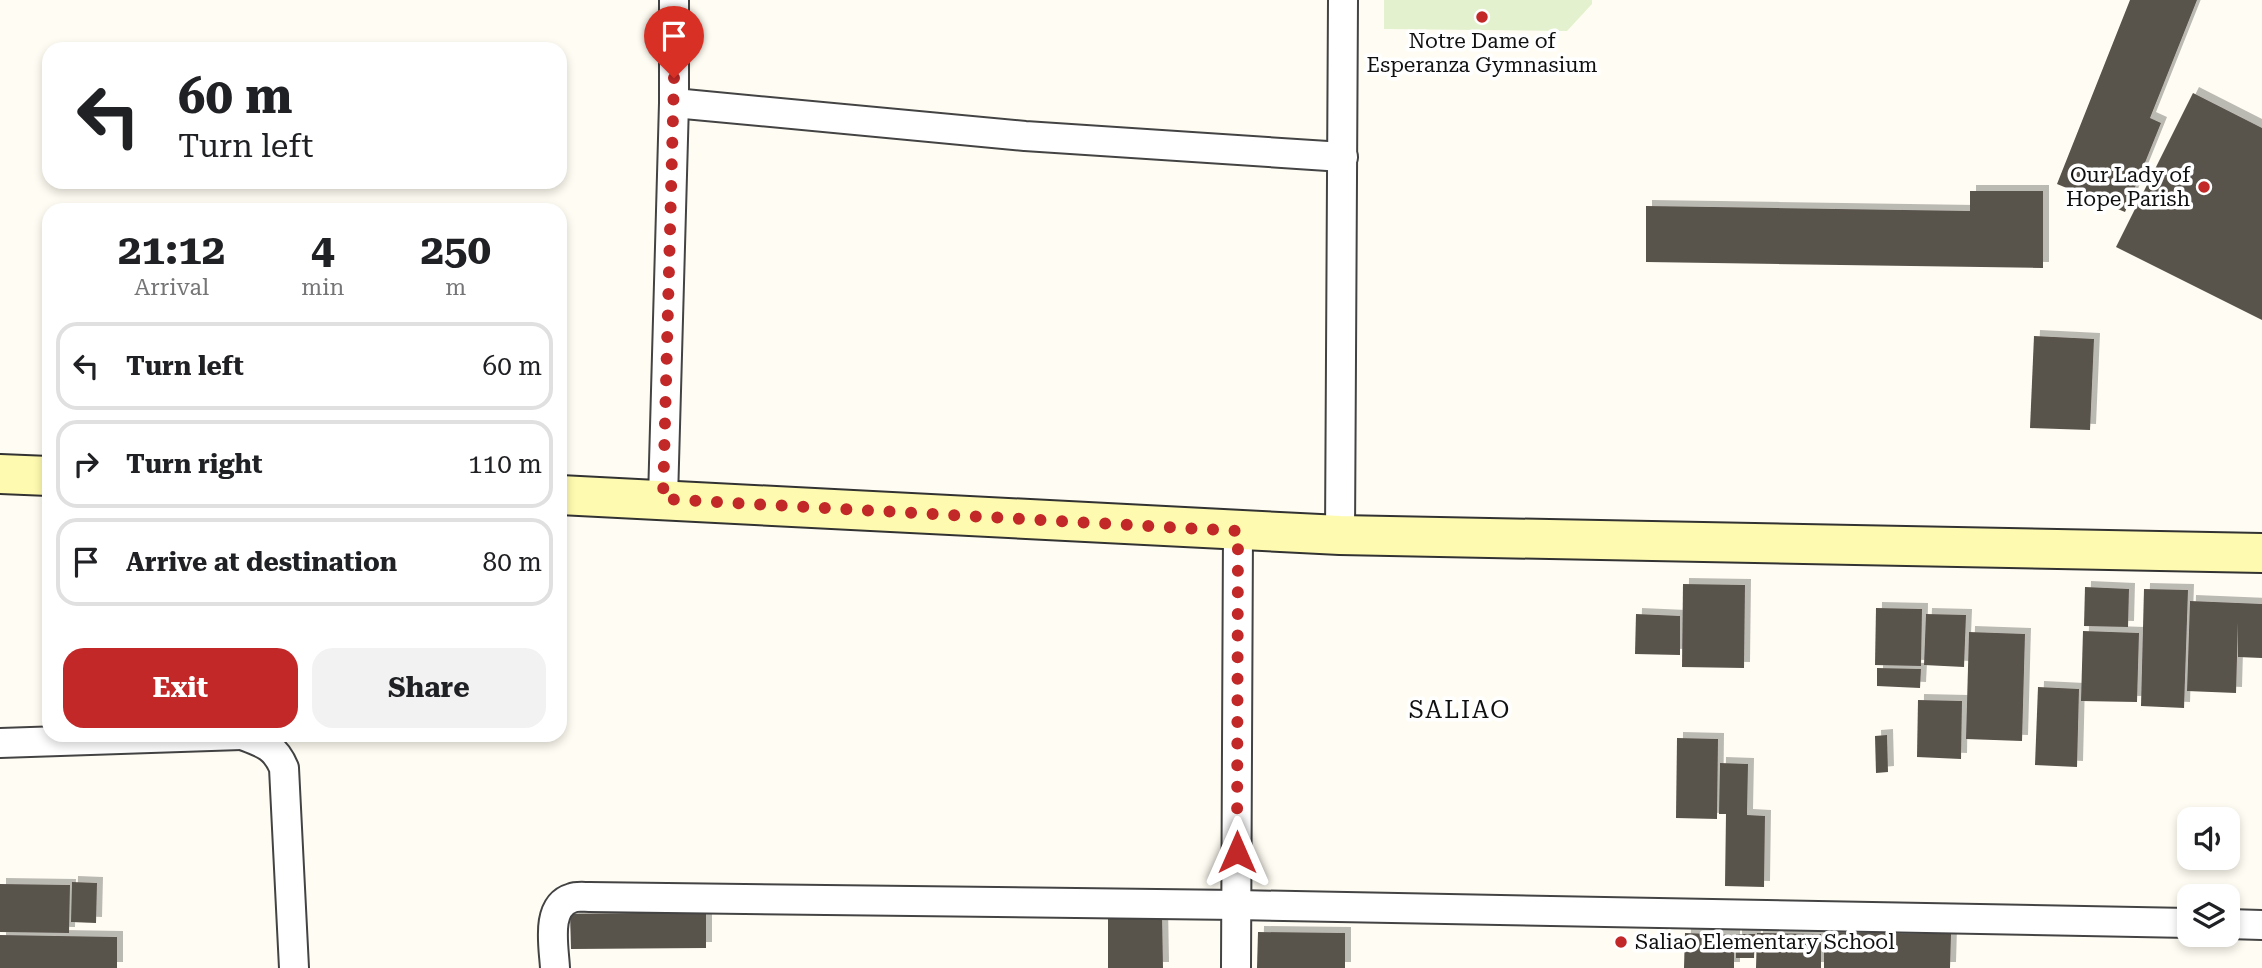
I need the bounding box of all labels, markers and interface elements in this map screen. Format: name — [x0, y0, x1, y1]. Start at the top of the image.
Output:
pin — [644, 6, 704, 78]
marker: Notre Dame of Esperanza Gymnasium — [1474, 9, 1490, 25]
icon: arrive — [655, 17, 693, 55]
place label: Notre Dame of Esperanza Gymnasium — [1367, 29, 1597, 77]
text: 60 m — [178, 68, 293, 125]
icon: left — [63, 70, 154, 161]
text: Turn left — [178, 127, 313, 165]
place label: Our Lady of Hope Parish — [2066, 163, 2191, 211]
marker: Our Lady of Hope Parish — [2196, 179, 2212, 195]
text: 21:12 — [118, 225, 225, 274]
text: 4 — [311, 225, 335, 274]
text: 250 — [420, 225, 491, 274]
text: Arrival — [134, 274, 209, 301]
text: min — [301, 274, 344, 301]
text: m — [445, 274, 466, 301]
icon: left — [67, 347, 105, 385]
text: Turn left — [126, 351, 244, 381]
text: 60 m — [483, 351, 542, 381]
icon: right — [67, 445, 105, 483]
text: Turn right — [126, 449, 262, 479]
text: 110 m — [468, 449, 542, 479]
icon: arrive — [67, 543, 105, 581]
text: Arrive at destination — [126, 547, 397, 577]
text: 80 m — [483, 547, 542, 577]
button: Exit — [63, 648, 298, 728]
button: Share — [312, 648, 546, 728]
district label: SALIAO — [1409, 696, 1511, 724]
map controls — [2177, 807, 2240, 947]
button: sound — [2177, 807, 2240, 870]
position arrow — [1200, 815, 1274, 889]
button: layers — [2177, 884, 2240, 947]
place label: Saliao Elementary School — [1635, 930, 1895, 954]
marker: Saliao Elementary School — [1613, 934, 1629, 950]

